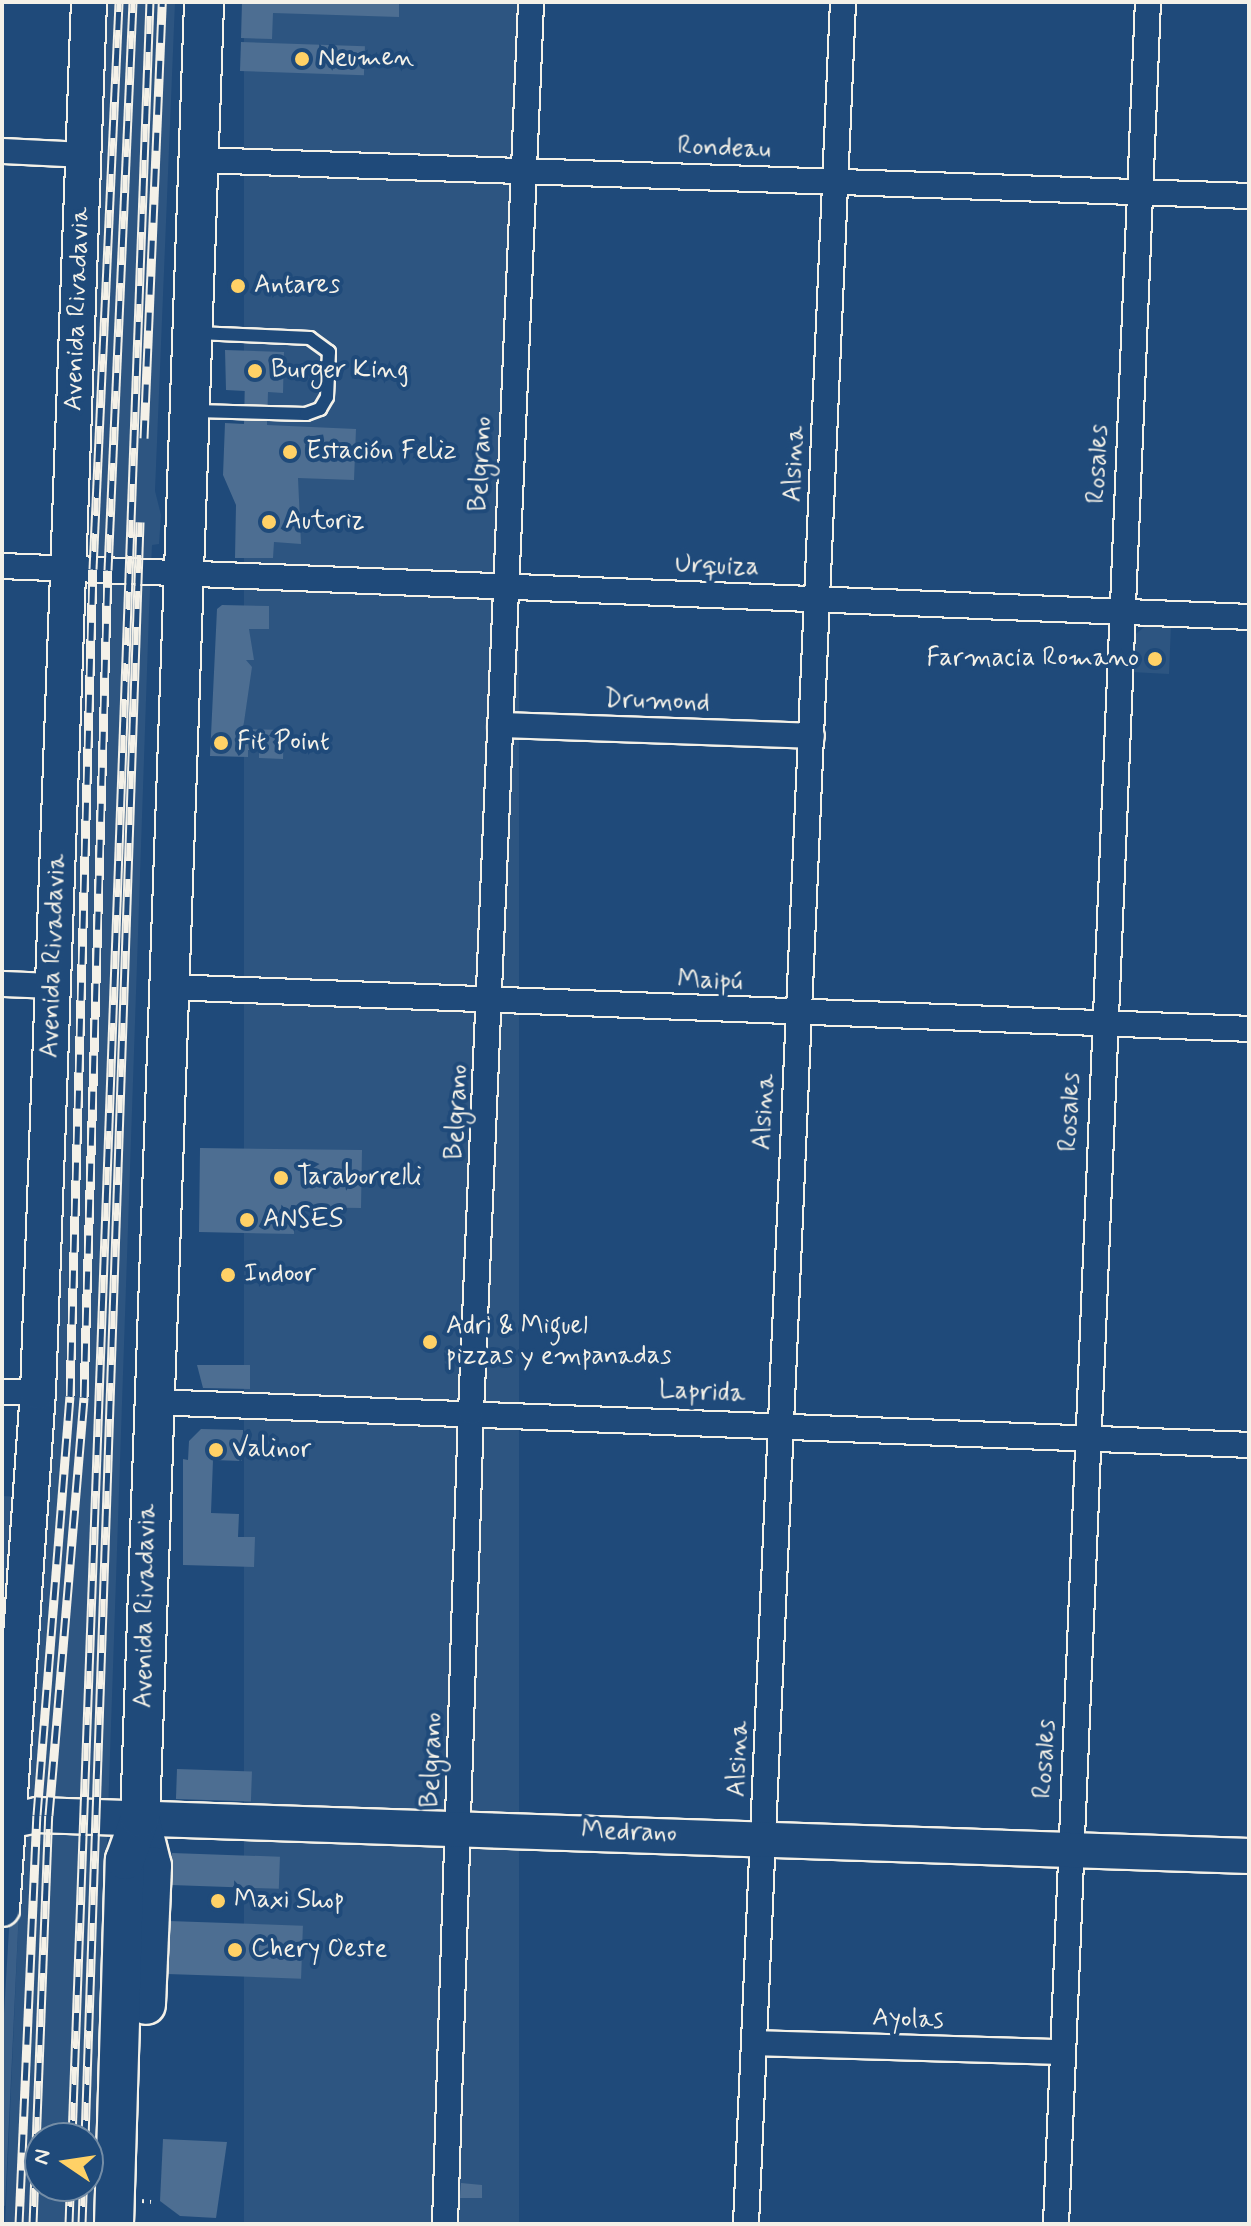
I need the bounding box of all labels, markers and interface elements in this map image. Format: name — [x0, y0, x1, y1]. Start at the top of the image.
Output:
place label: Neumen — [318, 43, 414, 75]
marker: Neumen — [293, 50, 311, 68]
street label: Rondeau — [677, 132, 771, 166]
street label: Avenida Rivadavia — [59, 208, 97, 410]
place label: Antares — [254, 270, 340, 302]
marker: Antares — [229, 277, 247, 295]
place label: Burger King — [271, 355, 405, 387]
marker: Burger King — [246, 362, 264, 380]
street label: Belgrano — [464, 415, 500, 513]
street label: Rosales — [1082, 424, 1116, 504]
street label: Alsina — [778, 425, 812, 503]
place label: Estación Feliz — [306, 436, 455, 468]
marker: Estación Feliz — [281, 443, 299, 461]
place label: Autoriz — [285, 506, 365, 538]
marker: Autoriz — [260, 513, 278, 531]
street label: Urquiza — [674, 550, 760, 584]
place label: Farmacia Romano — [930, 643, 1139, 675]
marker: Farmacia Romano — [1146, 650, 1164, 668]
street label: Drumond — [604, 685, 710, 719]
place label: Fit Point — [237, 727, 329, 759]
marker: Fit Point — [212, 734, 230, 752]
street label: Avenida Rivadavia — [35, 855, 73, 1057]
street label: Maipú — [677, 965, 743, 999]
street label: Belgrano — [440, 1063, 476, 1161]
street label: Rosales — [1054, 1072, 1088, 1152]
street label: Alsina — [747, 1073, 783, 1151]
place label: Taraborrelli — [297, 1162, 422, 1194]
marker: Taraborrelli — [272, 1169, 290, 1187]
place label: ANSES — [263, 1204, 344, 1236]
marker: ANSES — [238, 1211, 256, 1229]
place label: Indoor — [244, 1259, 316, 1291]
marker: Indoor — [219, 1266, 237, 1284]
place label: Adri & Miguel pizzas y empanadas — [446, 1311, 667, 1372]
marker: Adri & Miguel pizzas y empanadas — [421, 1333, 439, 1351]
street label: Laprida — [658, 1376, 746, 1410]
place label: Valinor — [232, 1434, 311, 1466]
marker: Valinor — [207, 1441, 225, 1459]
street label: Avenida Rivadavia — [129, 1506, 163, 1706]
street label: Belgrano — [416, 1712, 450, 1808]
street label: Rosales — [1028, 1718, 1064, 1800]
street label: Alsina — [722, 1720, 756, 1798]
street label: Medrano — [581, 1816, 677, 1850]
place label: Maxi Shop — [234, 1885, 344, 1917]
marker: Maxi Shop — [209, 1892, 227, 1910]
place label: Chery Oeste — [251, 1934, 387, 1966]
marker: Chery Oeste — [226, 1941, 244, 1959]
street label: Ayolas — [872, 2003, 944, 2037]
north arrow — [24, 2122, 104, 2202]
text: N — [27, 2147, 58, 2167]

